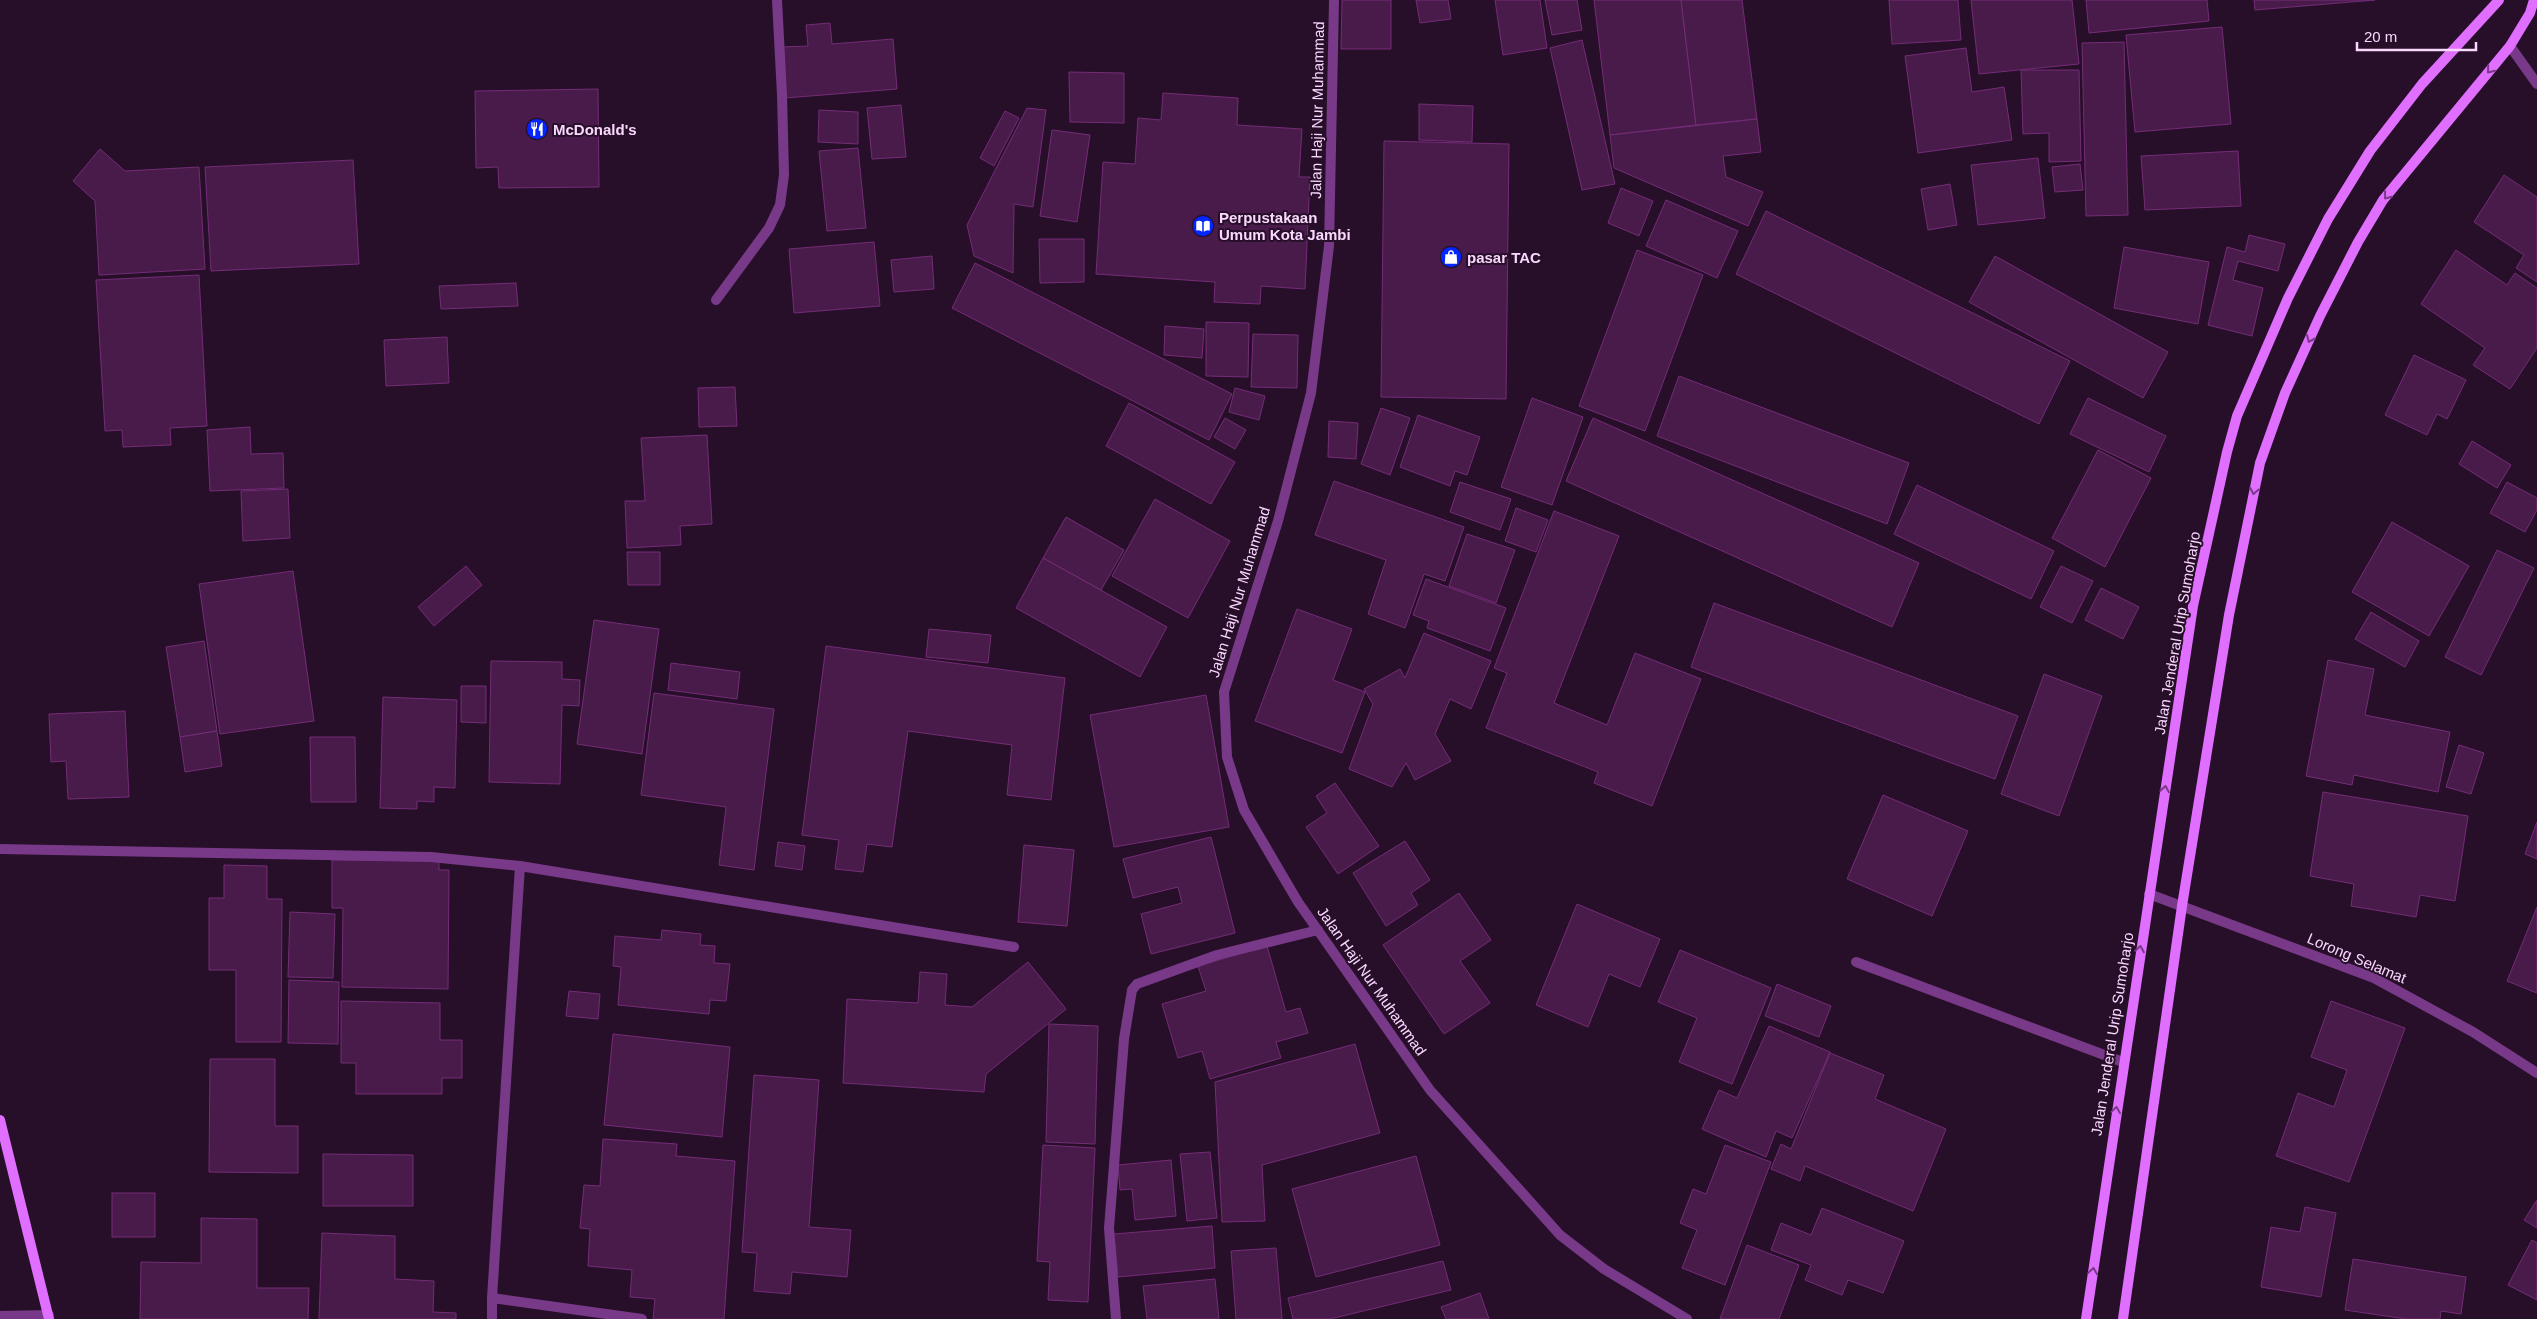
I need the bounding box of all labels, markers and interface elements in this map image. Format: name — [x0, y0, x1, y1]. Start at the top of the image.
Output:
scale bar — [2357, 20, 2476, 52]
street label: Jalan Haji Nur Muhammad — [1307, 21, 1327, 199]
text: 20 m — [2364, 28, 2397, 45]
one-way arrow — [2487, 64, 2495, 73]
restaurant icon: McDonald's — [525, 117, 549, 141]
place label: McDonald's — [553, 121, 637, 138]
one-way arrow — [2384, 190, 2392, 199]
place label: Perpustakaan Umum Kota Jambi — [1219, 209, 1351, 243]
library icon: Perpustakaan Umum Kota Jambi — [1191, 214, 1215, 238]
shop icon: pasar TAC — [1439, 245, 1463, 269]
place label: pasar TAC — [1467, 249, 1541, 266]
one-way arrow — [2305, 334, 2316, 343]
one-way arrow — [2249, 486, 2260, 495]
street label: Jalan Haji Nur Muhammad — [1205, 505, 1273, 679]
street label: Jalan Jenderal Urip Sumoharjo — [2151, 530, 2203, 736]
one-way arrow — [2159, 784, 2170, 792]
street label: Jalan Haji Nur Muhammad — [1314, 903, 1430, 1059]
street label: Lorong Selamat — [2305, 929, 2410, 987]
street label: Jalan Jenderal Urip Sumoharjo — [2087, 931, 2137, 1137]
one-way arrow — [2135, 945, 2145, 954]
one-way arrow — [2110, 1106, 2121, 1114]
one-way arrow — [2087, 1266, 2097, 1275]

